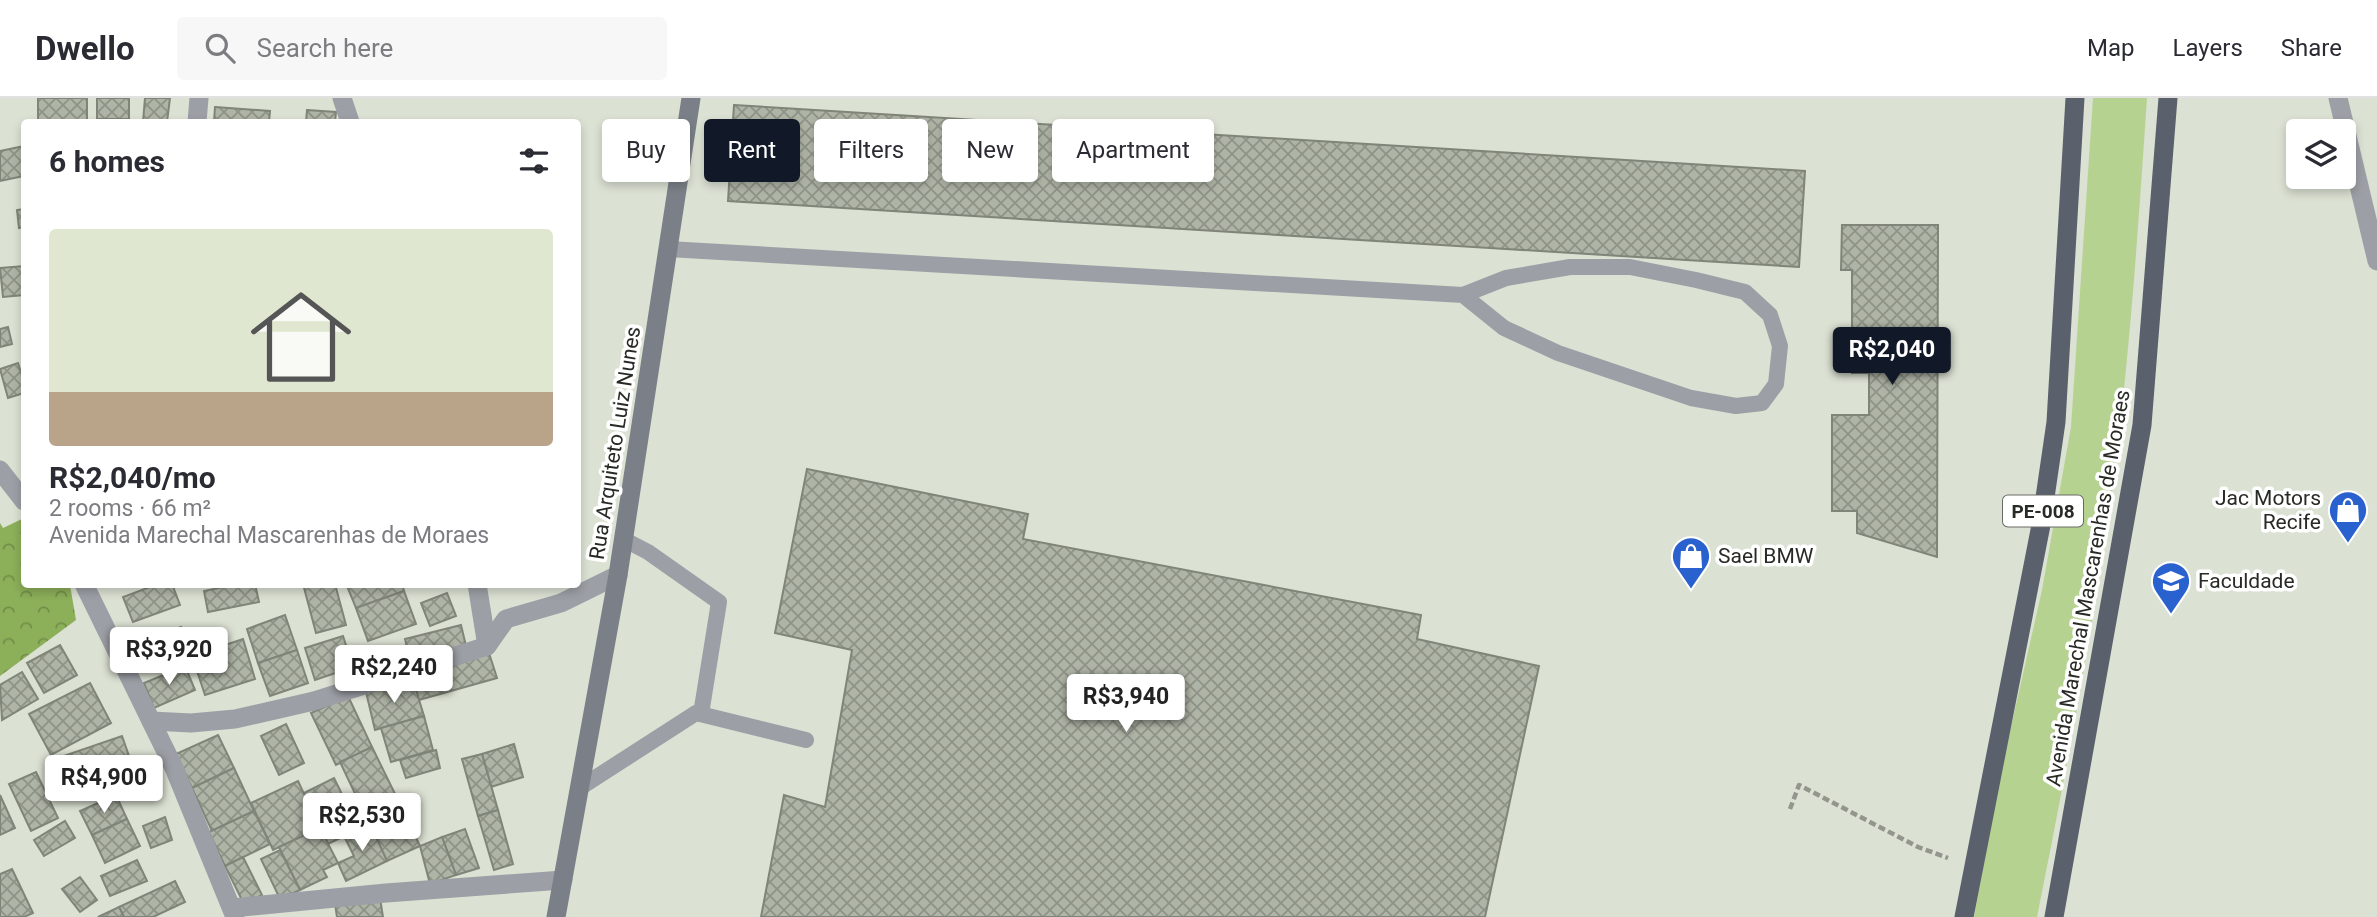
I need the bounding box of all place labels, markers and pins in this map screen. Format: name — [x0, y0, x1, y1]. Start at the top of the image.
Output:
pin: R$2,040 — [1827, 328, 1957, 387]
place label: Jac Motors Recife — [2215, 486, 2321, 534]
shop icon: Jac Motors Recife — [2327, 489, 2369, 544]
shop icon: Sael BMW — [1670, 535, 1712, 590]
place label: Sael BMW — [1718, 544, 1814, 568]
school or university icon: Faculdade — [2150, 560, 2192, 615]
place label: Faculdade — [2198, 569, 2295, 593]
pin: R$3,920 — [104, 628, 234, 687]
pin: R$2,240 — [329, 646, 459, 705]
pin: R$3,940 — [1061, 674, 1191, 734]
pin: R$4,900 — [39, 756, 169, 815]
pin: R$2,530 — [297, 794, 427, 853]

